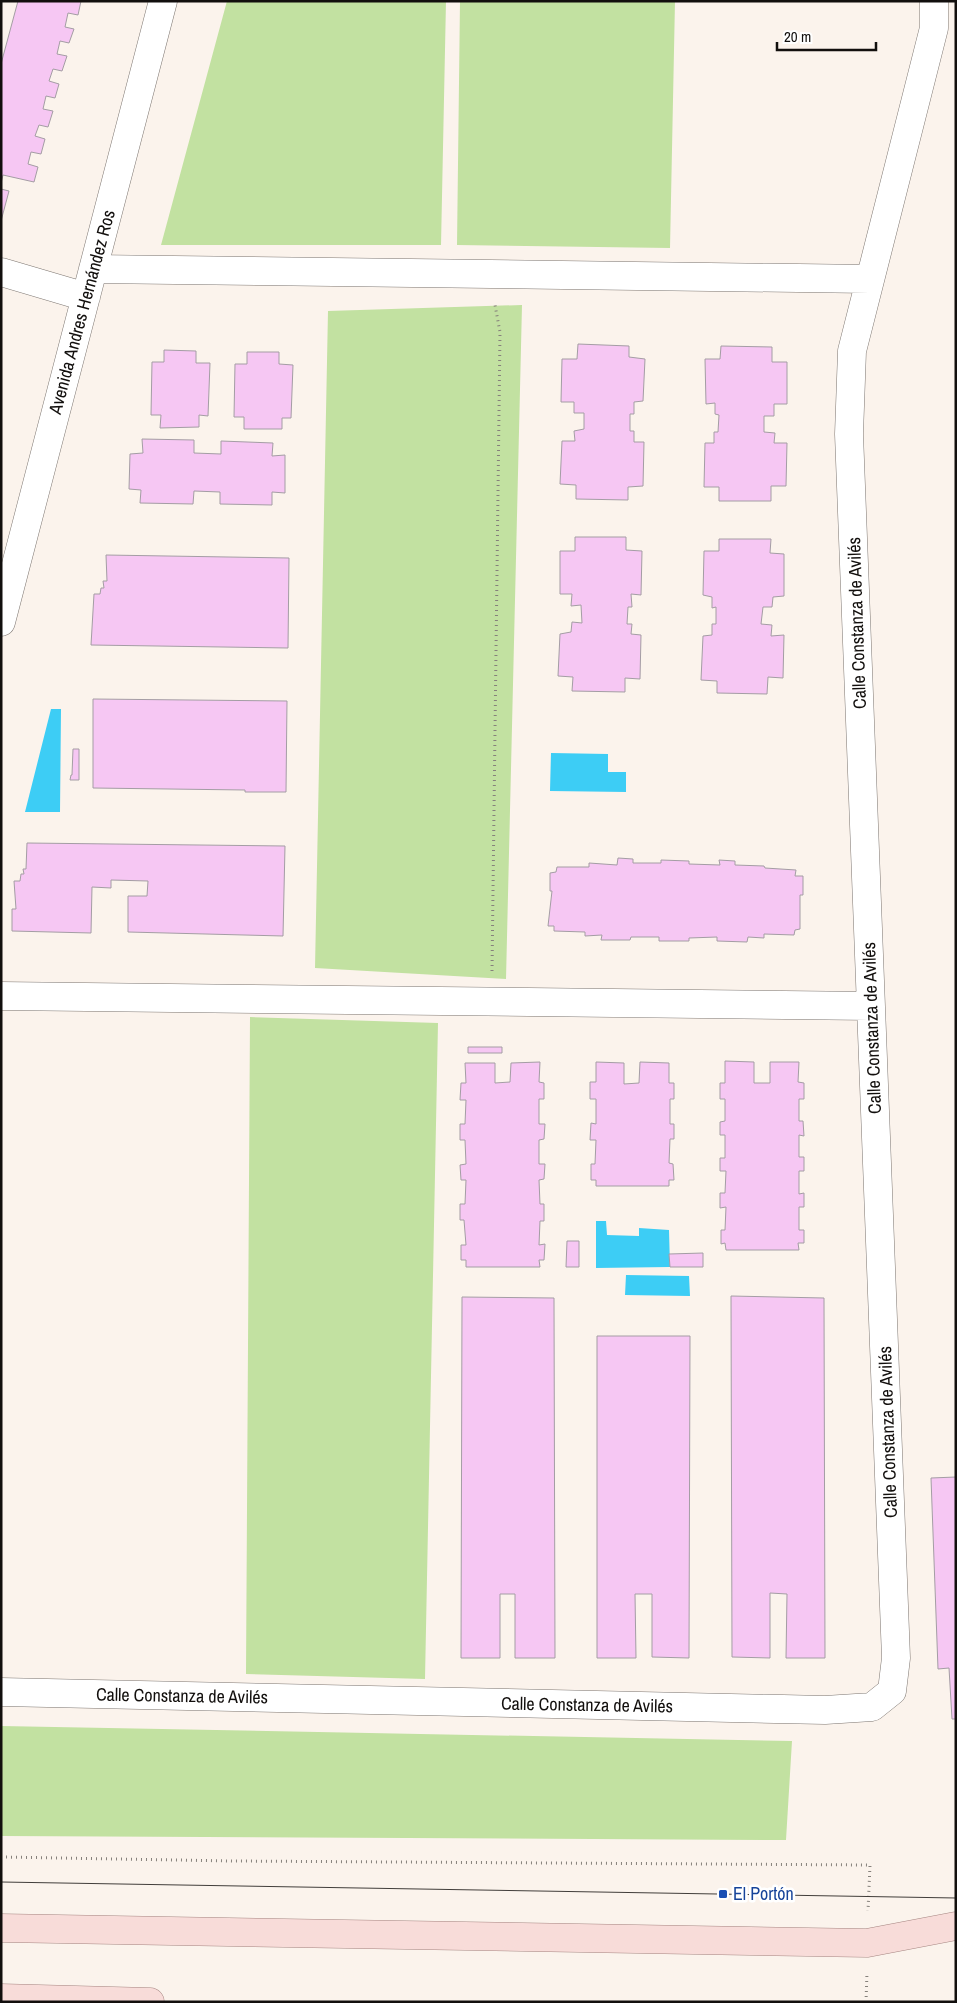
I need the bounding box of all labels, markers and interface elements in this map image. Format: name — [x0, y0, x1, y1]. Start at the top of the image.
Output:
scale bar — [777, 20, 876, 52]
text: 20 m — [784, 26, 811, 47]
street label: Avenida Andres Hernández Ros — [42, 207, 121, 418]
street label: Calle Constanza de Avilés — [841, 537, 872, 709]
street label: Calle Constanza de Avilés — [856, 942, 887, 1114]
street label: Calle Constanza de Avilés — [872, 1346, 903, 1518]
street label: Calle Constanza de Avilés — [96, 1682, 268, 1709]
street label: Calle Constanza de Avilés — [501, 1691, 673, 1718]
place label: El Portón — [733, 1881, 794, 1906]
marker: El Portón — [717, 1888, 729, 1900]

